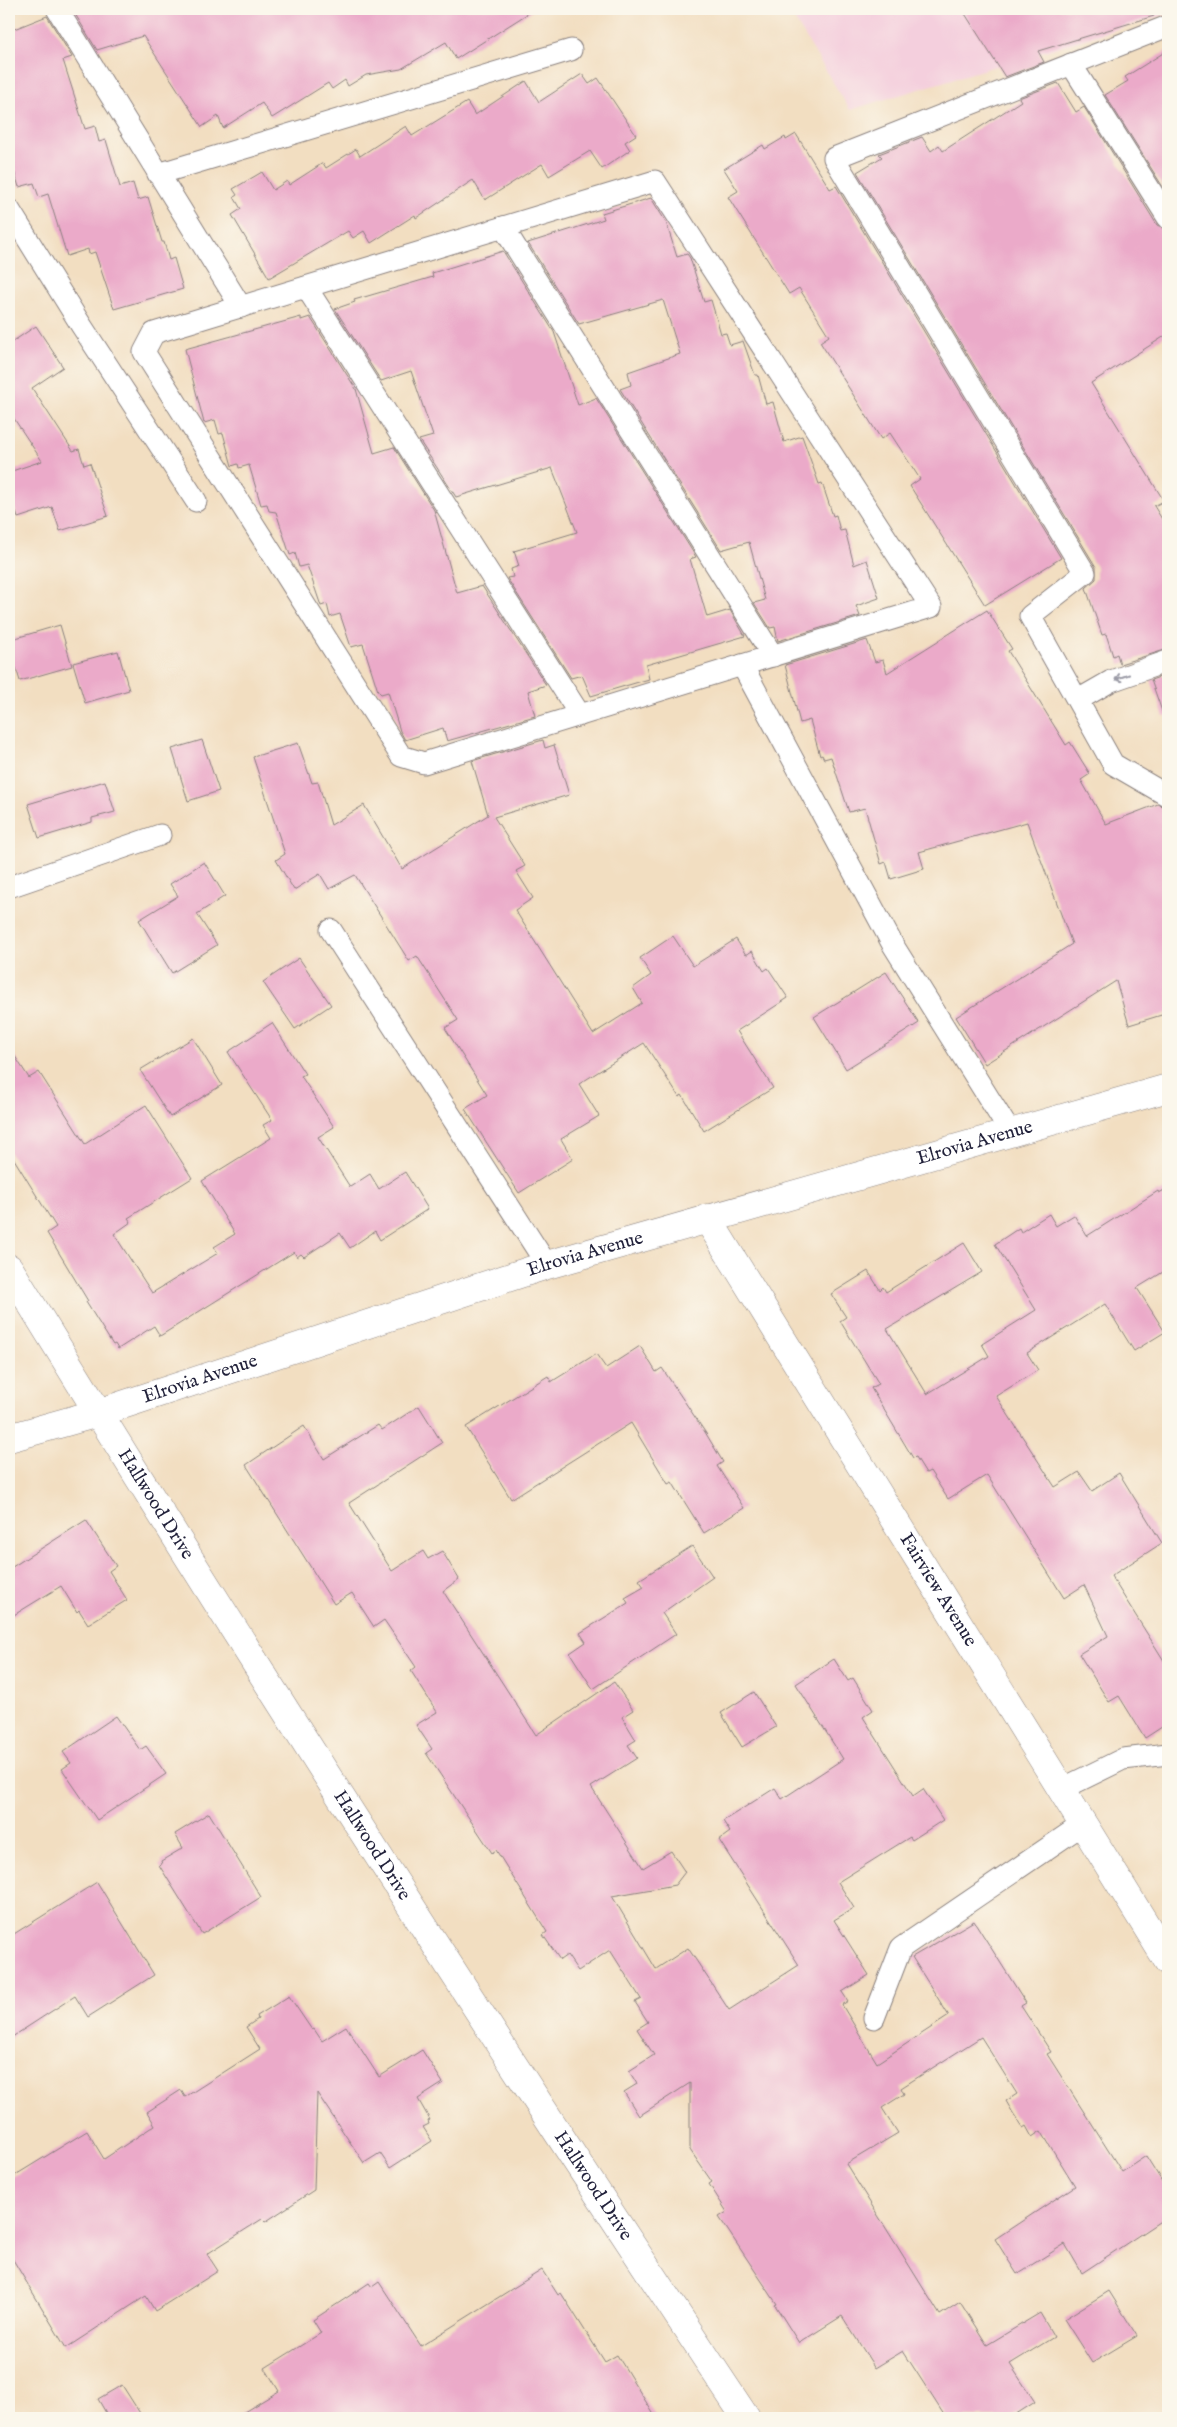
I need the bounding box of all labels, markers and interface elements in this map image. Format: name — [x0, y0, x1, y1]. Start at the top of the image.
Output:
one-way arrow — [1115, 673, 1131, 682]
street label: Elrovia Avenue — [914, 1115, 1036, 1171]
street label: Elrovia Avenue — [524, 1226, 646, 1283]
street label: Elrovia Avenue — [140, 1349, 261, 1409]
street label: Hallwood Drive — [112, 1445, 199, 1564]
street label: Fairview Avenue — [894, 1529, 982, 1652]
street label: Hallwood Drive — [328, 1786, 416, 1905]
street label: Hallwood Drive — [548, 2127, 638, 2246]

